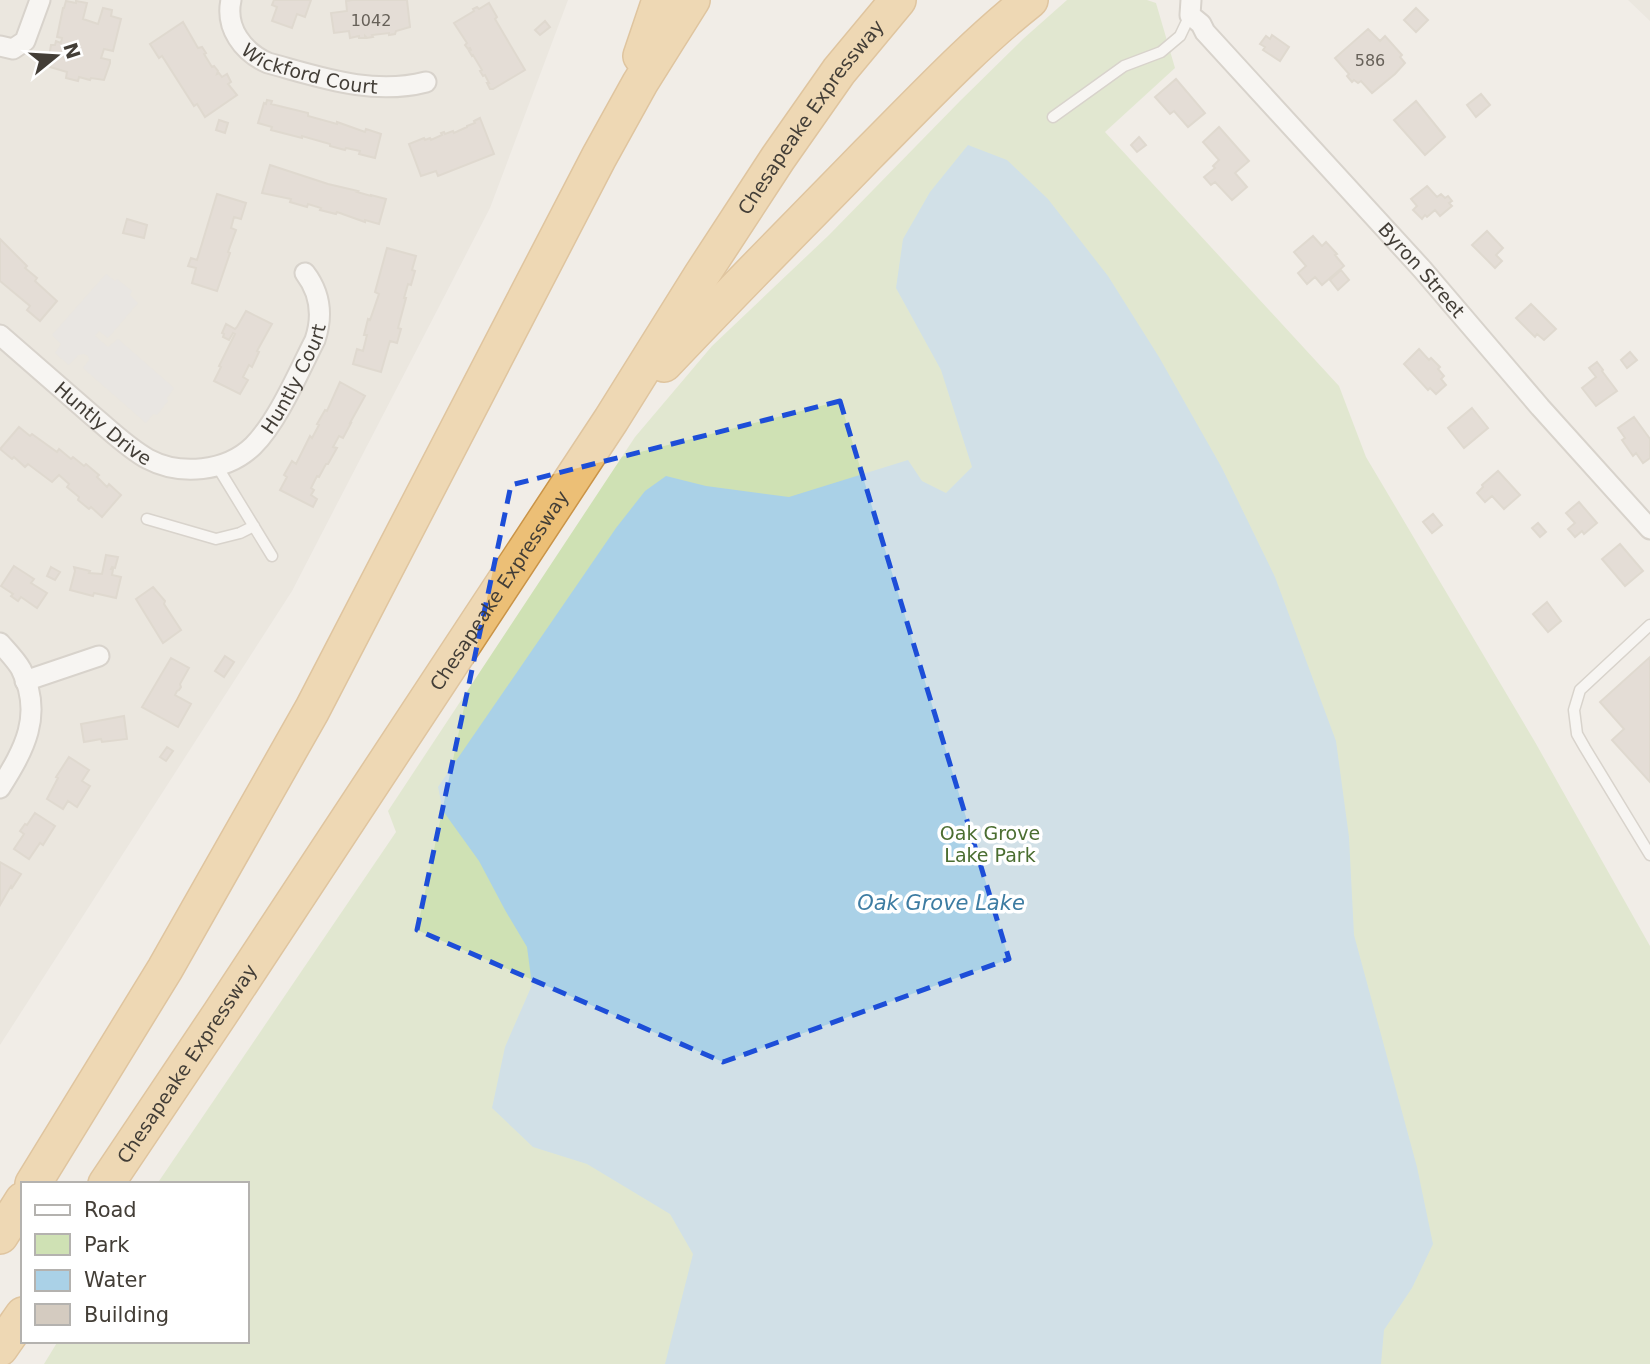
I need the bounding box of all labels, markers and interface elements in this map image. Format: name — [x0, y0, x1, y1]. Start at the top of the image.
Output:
house number: 1042 — [351, 11, 391, 30]
street label: Chesapeake Expressway — [733, 15, 888, 218]
north arrow — [21, 21, 91, 91]
street label: Wickford Court — [237, 38, 378, 98]
text: N — [59, 40, 85, 62]
house number: 586 — [1355, 51, 1385, 70]
street label: Byron Street — [1374, 218, 1469, 322]
street label: Huntly Court — [256, 322, 330, 438]
street label: Huntly Drive — [50, 377, 156, 470]
street label: Chesapeake Expressway — [425, 486, 573, 694]
park label: Oak Grove Lake Park — [940, 822, 1040, 866]
water label: Oak Grove Lake — [857, 891, 1025, 915]
street label: Chesapeake Expressway — [112, 960, 261, 1167]
legend — [21, 1182, 248, 1343]
text: Road — [84, 1198, 137, 1222]
text: Park — [84, 1233, 130, 1257]
text: Water — [84, 1268, 146, 1292]
text: Building — [84, 1303, 169, 1327]

